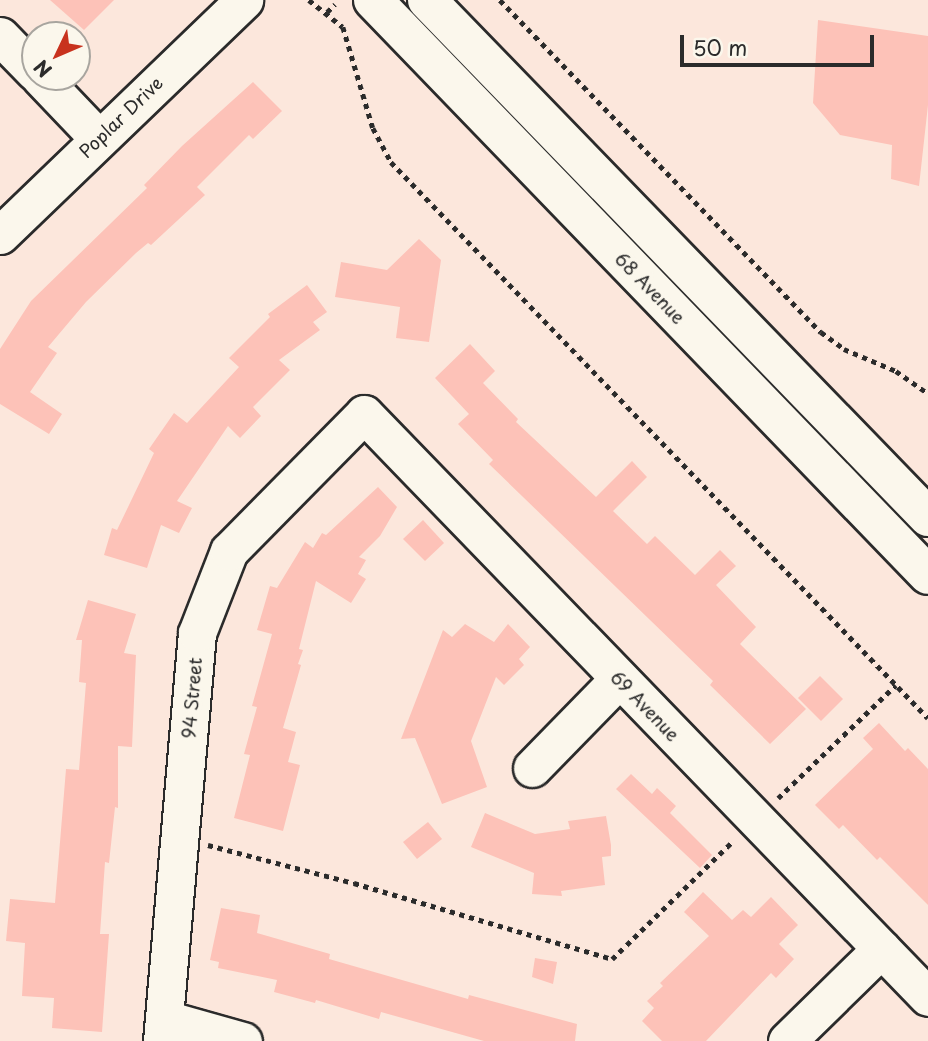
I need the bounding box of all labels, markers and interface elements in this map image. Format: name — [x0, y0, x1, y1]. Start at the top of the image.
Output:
north arrow — [21, 21, 91, 91]
scale bar — [683, 21, 877, 65]
text: 50 m — [693, 31, 747, 63]
text: N — [27, 54, 58, 84]
street label: Poplar Drive — [75, 72, 167, 162]
street label: 68 Avenue — [611, 248, 689, 328]
street label: 94 Street — [178, 656, 206, 740]
street label: 69 Avenue — [606, 666, 684, 746]

